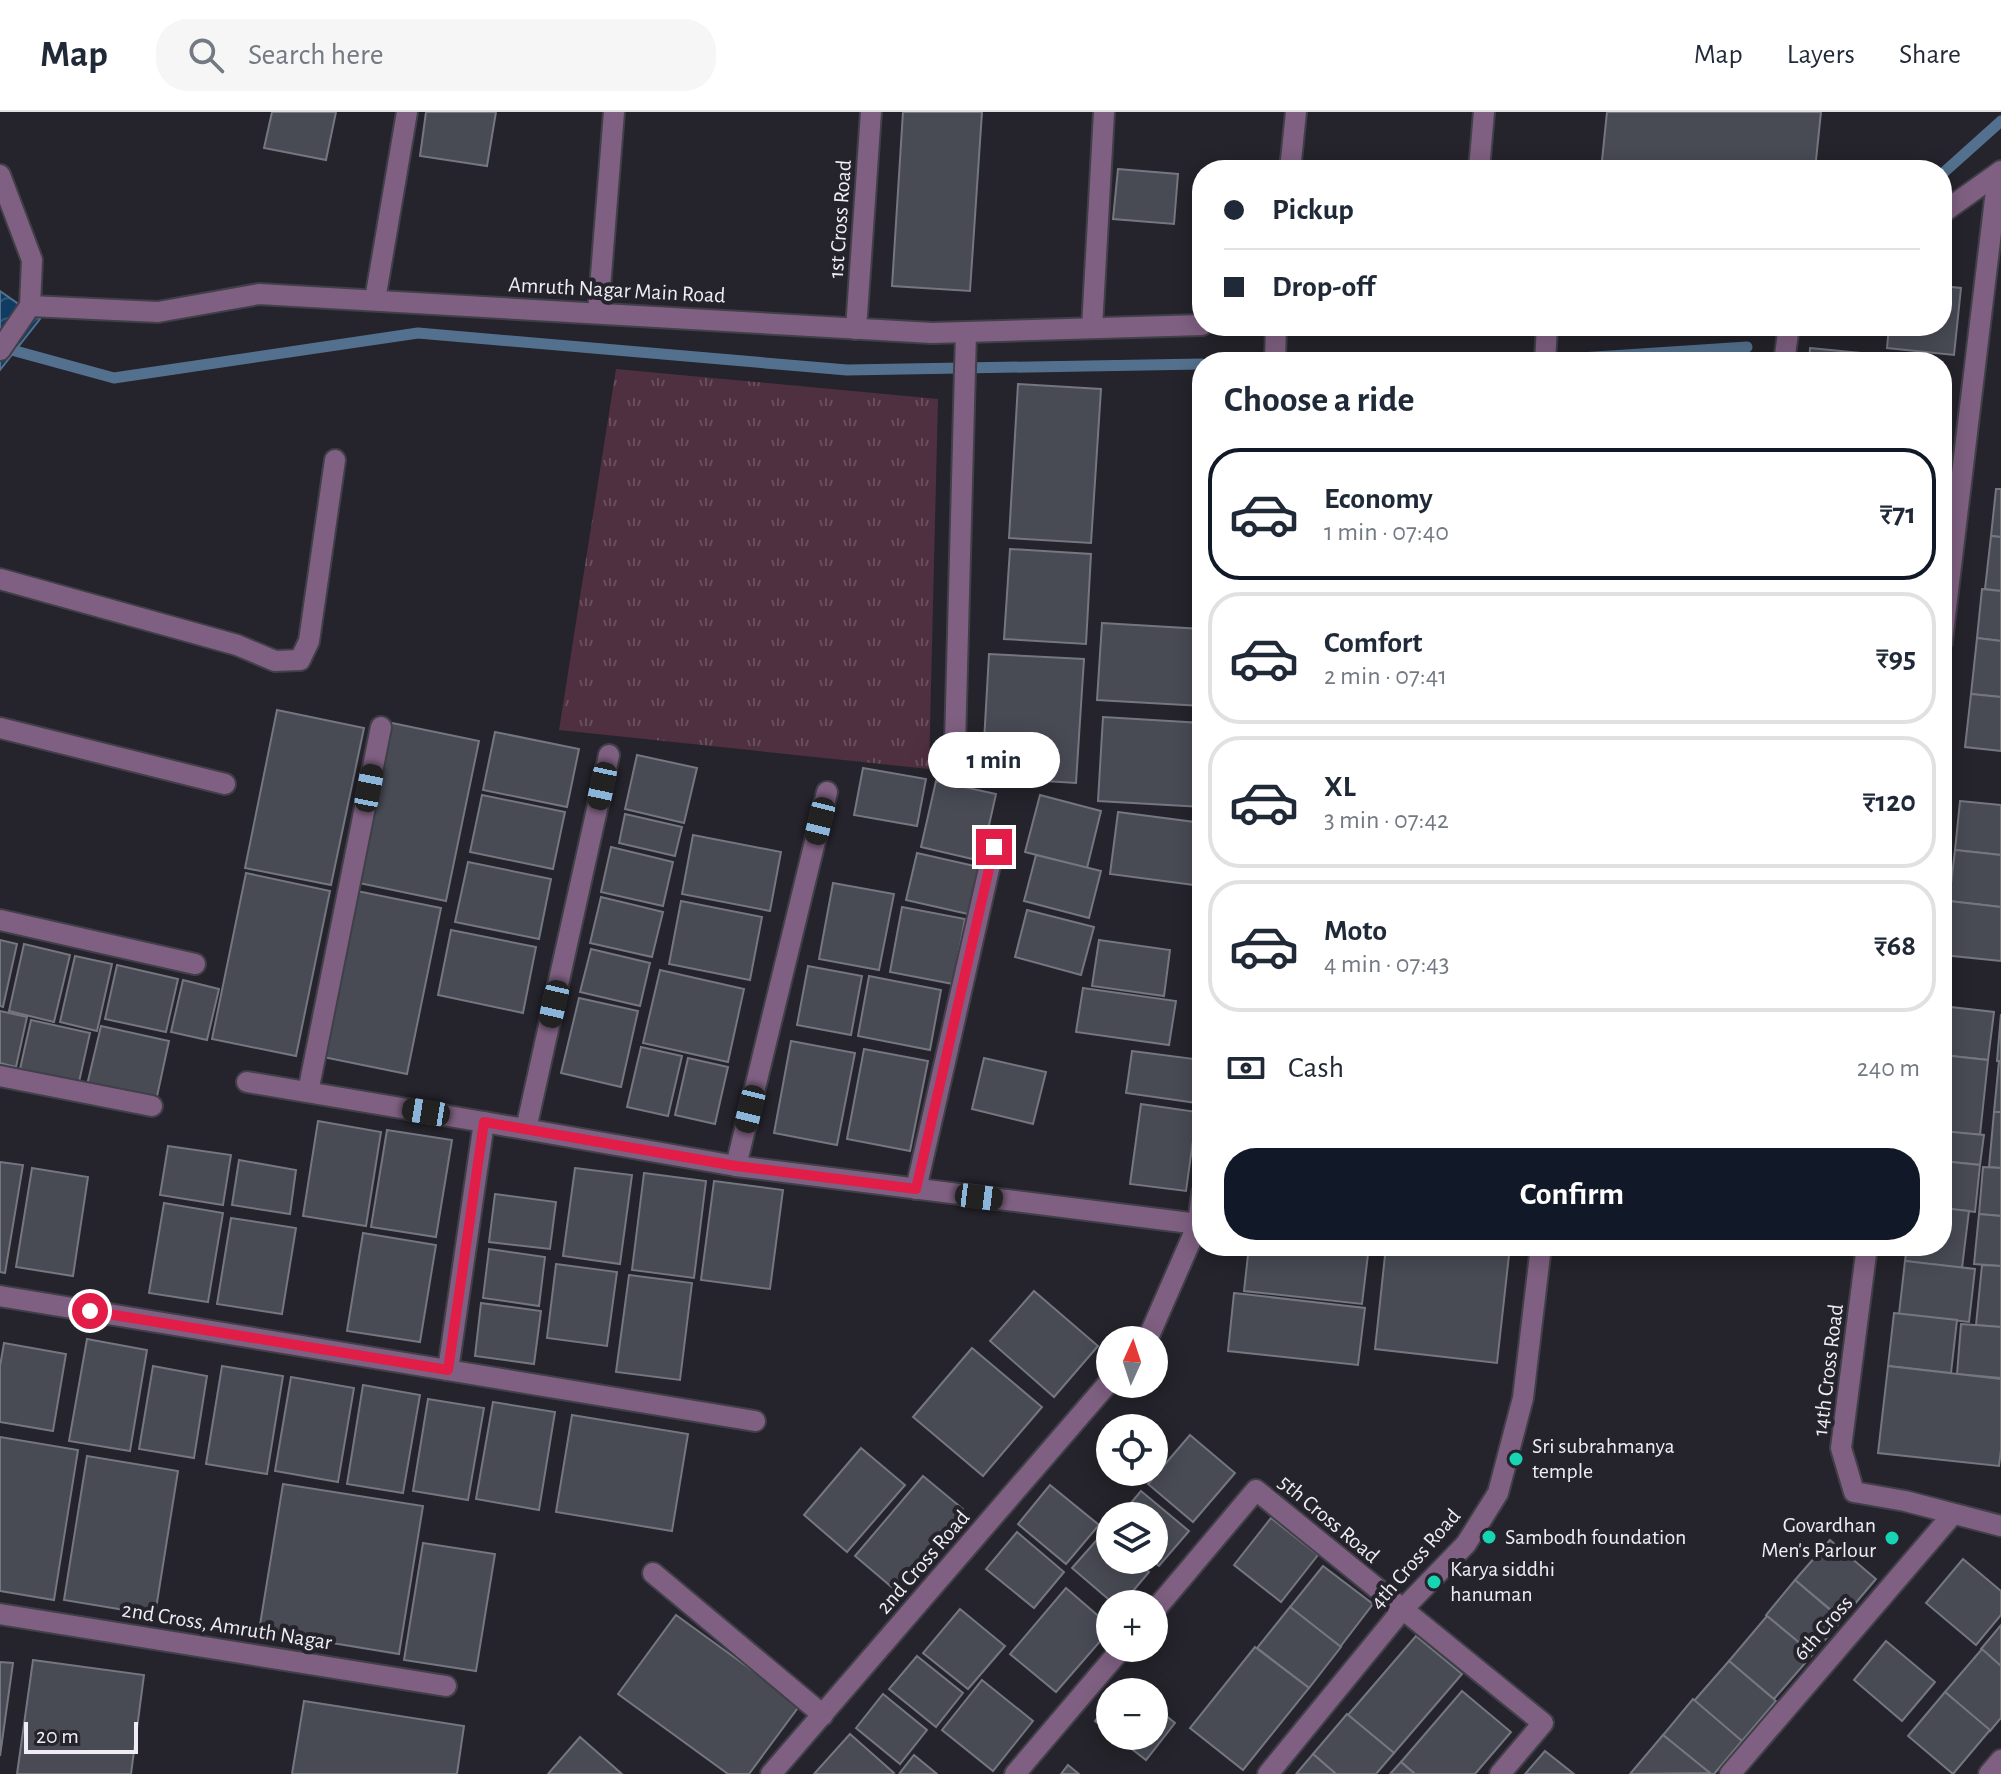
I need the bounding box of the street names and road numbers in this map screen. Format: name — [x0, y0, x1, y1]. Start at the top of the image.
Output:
street label: 1st Cross Road — [825, 159, 855, 279]
street label: Amruth Nagar Main Road — [508, 273, 726, 307]
street label: 14th Cross Road — [1809, 1303, 1847, 1437]
street label: 5th Cross Road — [1274, 1471, 1384, 1567]
street label: 4th Cross Road — [1366, 1505, 1464, 1613]
street label: 2nd Cross Road — [872, 1506, 974, 1618]
street label: 6th Cross — [1789, 1591, 1857, 1665]
street label: 2nd Cross, Amruth Nagar — [120, 1599, 334, 1653]

